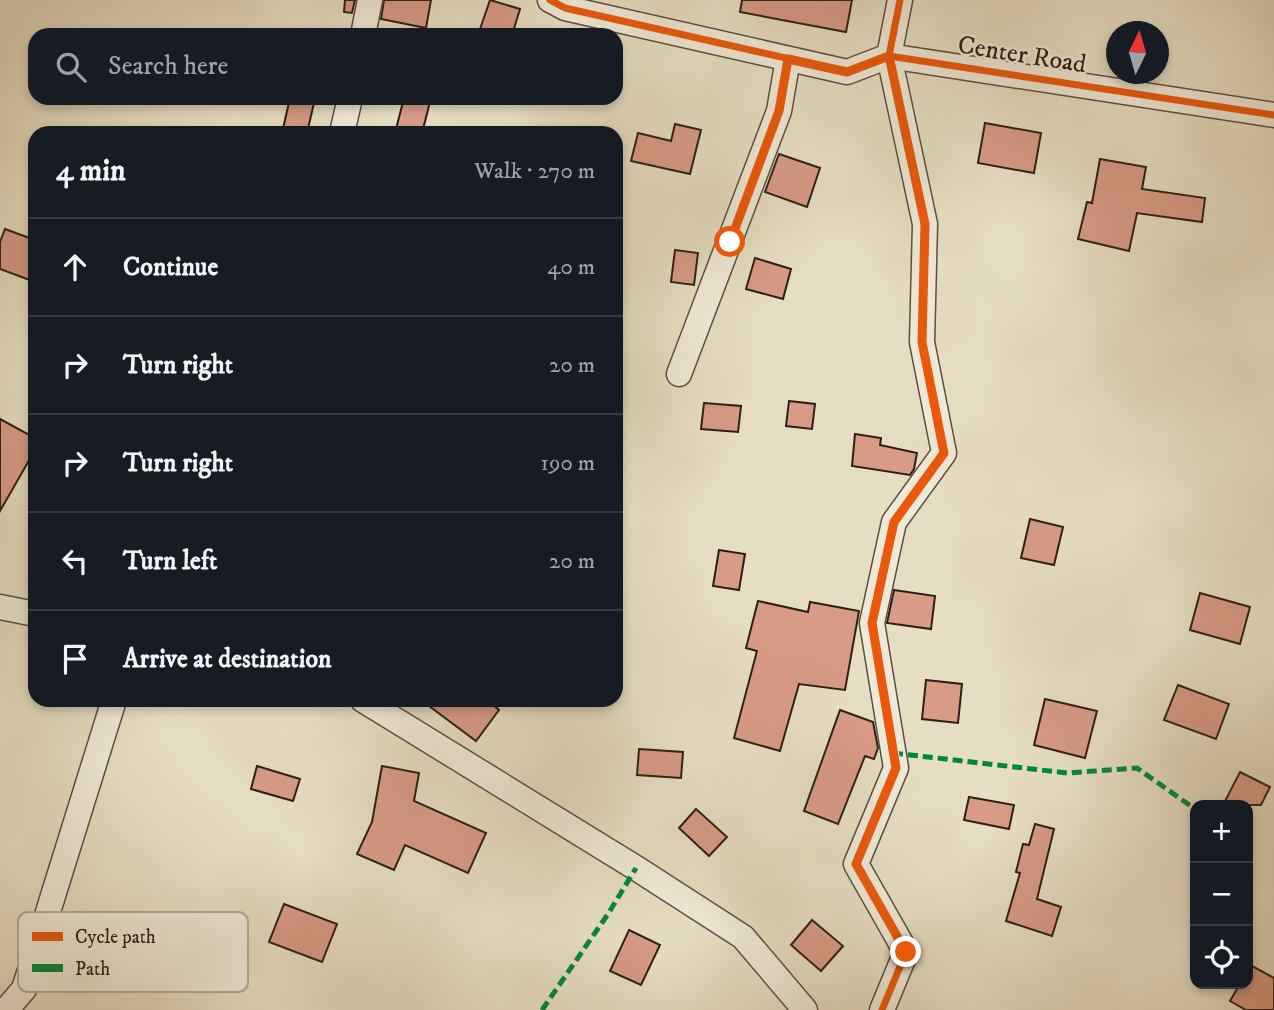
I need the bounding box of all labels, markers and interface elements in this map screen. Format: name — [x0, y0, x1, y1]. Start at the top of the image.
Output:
north arrow — [1106, 21, 1169, 84]
search box — [28, 28, 623, 105]
street label: Center Road — [955, 29, 1089, 81]
icon: search — [52, 48, 90, 86]
text: Search here — [108, 50, 228, 83]
text: 4 min — [56, 153, 126, 190]
text: Walk · 270 m — [474, 157, 595, 186]
route start — [714, 226, 745, 257]
icon: ahead — [56, 248, 94, 286]
text: Continue — [123, 251, 218, 284]
text: 40 m — [547, 253, 595, 282]
icon: right — [56, 346, 94, 384]
text: Turn right — [123, 349, 233, 382]
text: 20 m — [549, 351, 595, 380]
icon: right — [56, 444, 94, 482]
text: Turn right — [123, 447, 233, 480]
text: 190 m — [541, 449, 595, 478]
icon: left — [56, 542, 94, 580]
text: Turn left — [123, 545, 217, 578]
text: 20 m — [549, 547, 595, 576]
icon: arrive — [56, 640, 94, 678]
text: Arrive at destination — [123, 643, 332, 676]
map controls — [1190, 800, 1253, 989]
button: + — [1190, 800, 1253, 863]
button: − — [1190, 863, 1253, 926]
legend — [18, 912, 248, 992]
text: Cycle path — [75, 926, 156, 949]
button: locate — [1190, 926, 1253, 989]
route end — [890, 936, 921, 967]
text: Path — [75, 958, 110, 981]

